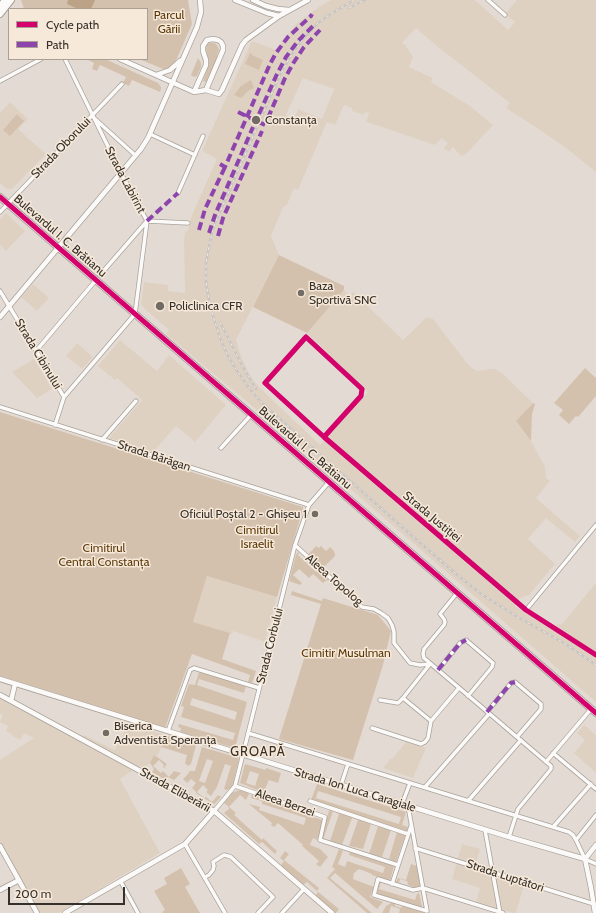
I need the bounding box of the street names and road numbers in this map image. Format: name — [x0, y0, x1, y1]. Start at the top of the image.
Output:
street label: Strada Oborului — [28, 114, 94, 182]
street label: Strada Labirint — [101, 144, 149, 216]
street label: Bulevardul I. C. Brătianu — [11, 192, 109, 280]
street label: Strada Cibinului — [11, 316, 65, 392]
street label: Bulevardul I. C. Brătianu — [256, 404, 354, 492]
street label: Strada Bărăgan — [115, 437, 193, 475]
street label: Strada Justiției — [400, 489, 464, 545]
street label: Aleea Topolog — [302, 551, 366, 609]
street label: Strada Corbului — [254, 607, 286, 685]
street label: Strada Eliberării — [137, 765, 213, 815]
street label: Strada Ion Luca Caragiale — [292, 765, 418, 815]
street label: Aleea Berzei — [253, 786, 317, 820]
street label: Strada Luptători — [464, 857, 546, 895]

